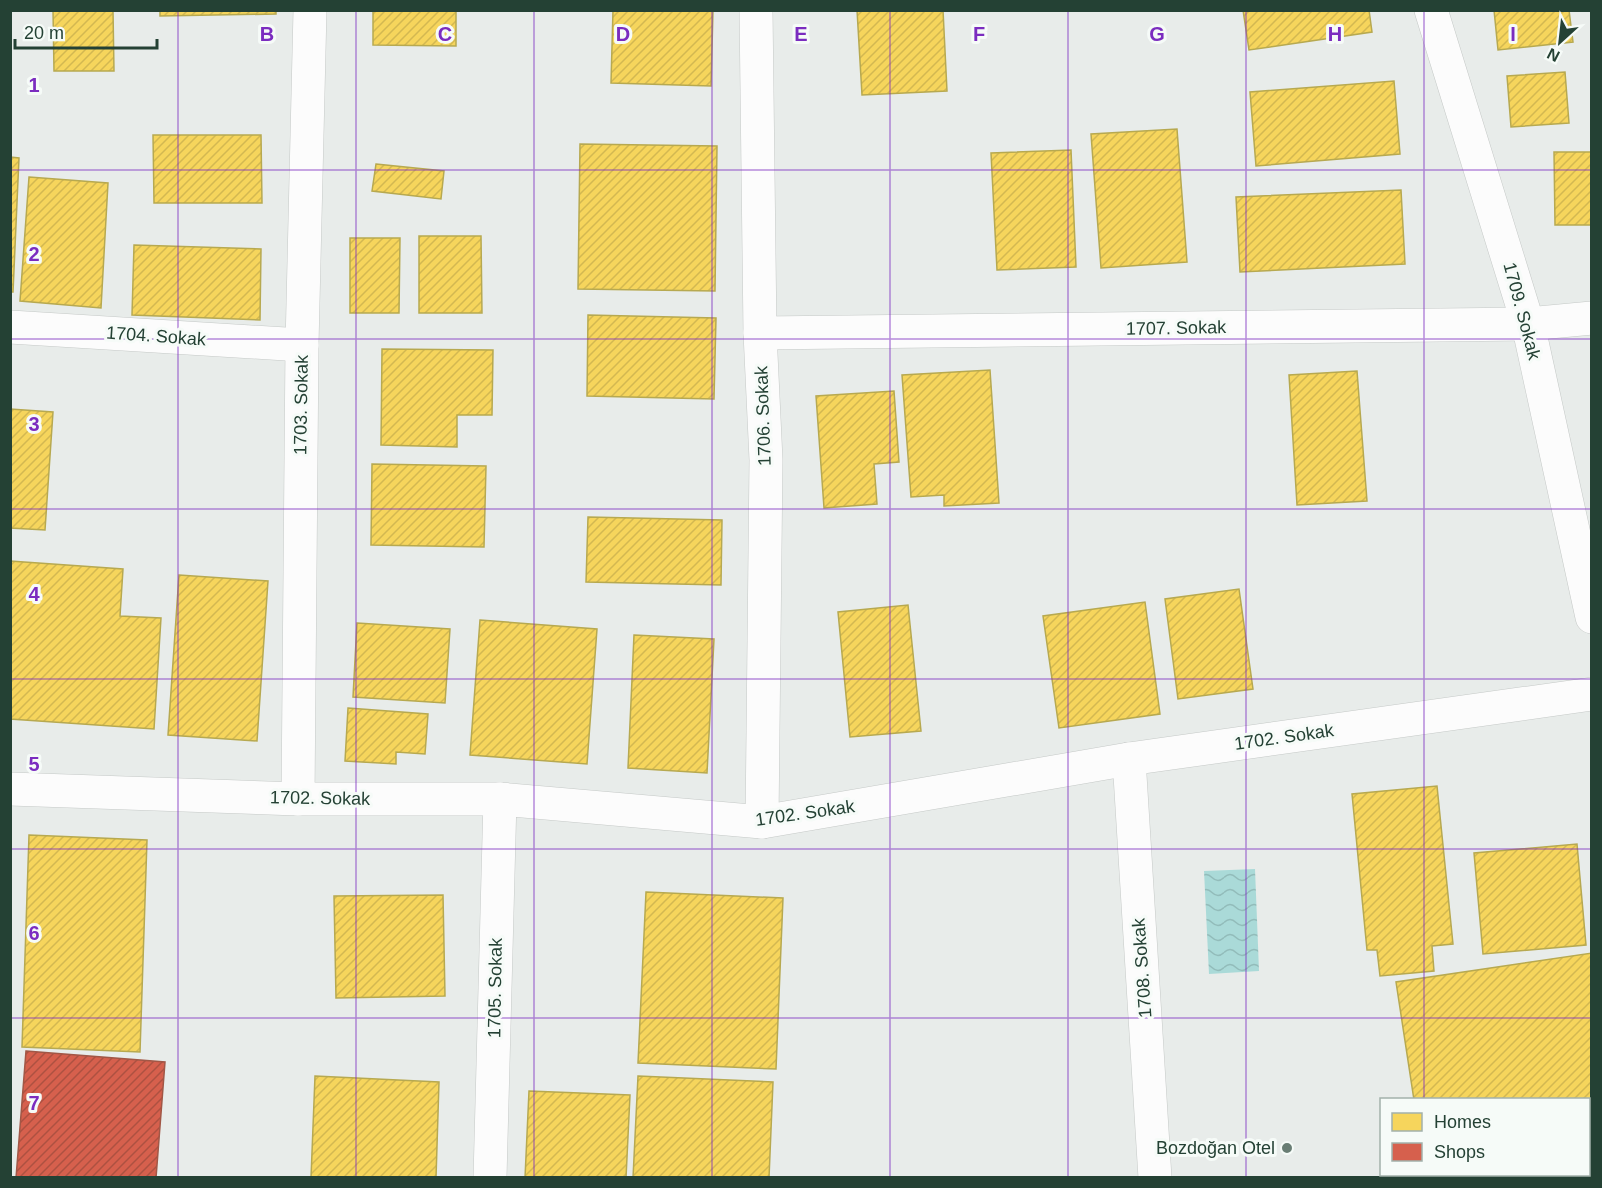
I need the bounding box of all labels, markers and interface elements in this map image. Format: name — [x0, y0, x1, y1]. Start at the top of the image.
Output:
scale bar — [15, 12, 158, 50]
north arrow — [1530, 12, 1590, 72]
text: 20 m — [24, 23, 64, 43]
text: B — [260, 23, 274, 45]
text: C — [438, 23, 452, 45]
text: D — [616, 23, 630, 45]
text: E — [794, 23, 808, 45]
text: F — [973, 23, 985, 45]
text: G — [1149, 23, 1165, 45]
text: H — [1328, 23, 1342, 45]
text: I — [1510, 23, 1516, 45]
text: N — [1544, 45, 1562, 65]
text: 1 — [28, 74, 40, 96]
text: 2 — [28, 243, 40, 265]
street label: 1709. Sokak — [1499, 260, 1545, 363]
street label: 1707. Sokak — [1126, 317, 1227, 339]
street label: 1704. Sokak — [105, 323, 208, 350]
street label: 1703. Sokak — [290, 354, 312, 455]
street label: 1706. Sokak — [751, 365, 775, 466]
text: 3 — [28, 413, 40, 435]
text: 4 — [28, 583, 40, 605]
street label: 1702. Sokak — [1233, 720, 1336, 754]
text: 5 — [28, 753, 40, 775]
street label: 1702. Sokak — [270, 787, 371, 809]
street label: 1702. Sokak — [754, 796, 857, 830]
street label: 1708. Sokak — [1128, 916, 1155, 1019]
text: 6 — [28, 922, 40, 944]
street label: 1705. Sokak — [484, 937, 506, 1038]
text: 7 — [28, 1092, 40, 1114]
legend — [1380, 1098, 1590, 1176]
text: Homes — [1434, 1112, 1491, 1132]
place label: Bozdoğan Otel — [1156, 1138, 1275, 1158]
marker: Bozdoğan Otel — [1280, 1141, 1294, 1155]
text: Shops — [1434, 1142, 1485, 1162]

